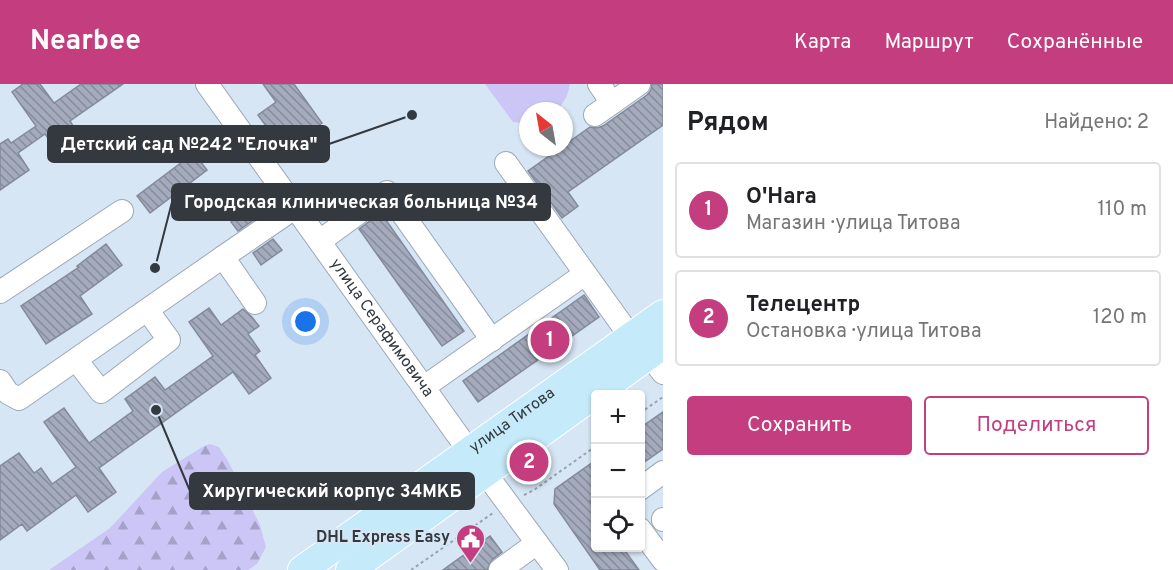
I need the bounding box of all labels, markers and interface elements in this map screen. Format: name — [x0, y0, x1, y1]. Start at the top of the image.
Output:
text: Nearbee — [30, 24, 141, 60]
text: Карта — [794, 29, 851, 56]
text: Маршрут — [884, 29, 974, 56]
text: Сохранённые — [1007, 29, 1143, 56]
north arrow — [519, 102, 573, 156]
text: Рядом — [687, 107, 769, 140]
text: Найдено: 2 — [1044, 110, 1149, 136]
callout: Детский сад №242 "Елочка" — [48, 126, 329, 162]
text: Детский сад №242 "Елочка" — [61, 134, 317, 157]
callout: Городская клиническая больница №34 — [172, 184, 550, 220]
text: O'Hara — [746, 184, 817, 211]
text: Городская клиническая больница №34 — [184, 192, 538, 215]
text: 1 — [705, 197, 713, 223]
text: 110 m — [1098, 197, 1147, 223]
text: Магазин · улица Титова — [746, 211, 961, 237]
street label: улица Серафимовича — [325, 255, 438, 401]
text: Телецентр — [746, 292, 860, 319]
text: 2 — [702, 305, 715, 331]
text: 120 m — [1093, 305, 1147, 331]
your location — [291, 307, 320, 336]
pin: 1 — [530, 318, 570, 362]
text: Остановка · улица Титова — [746, 319, 982, 345]
street label: улица Титова — [466, 384, 559, 458]
map controls — [591, 390, 645, 552]
button: + — [591, 390, 645, 444]
button: Сохранить — [687, 396, 912, 455]
button: Поделиться — [924, 396, 1149, 455]
pin: 2 — [510, 440, 548, 484]
button: − — [591, 444, 645, 498]
callout: Хиругический корпус 34МКБ — [190, 473, 474, 509]
text: Хиругический корпус 34МКБ — [202, 481, 462, 504]
button: locate — [591, 498, 645, 552]
public building icon: DHL Express Easy — [455, 522, 487, 564]
place label: DHL Express Easy — [316, 528, 450, 548]

